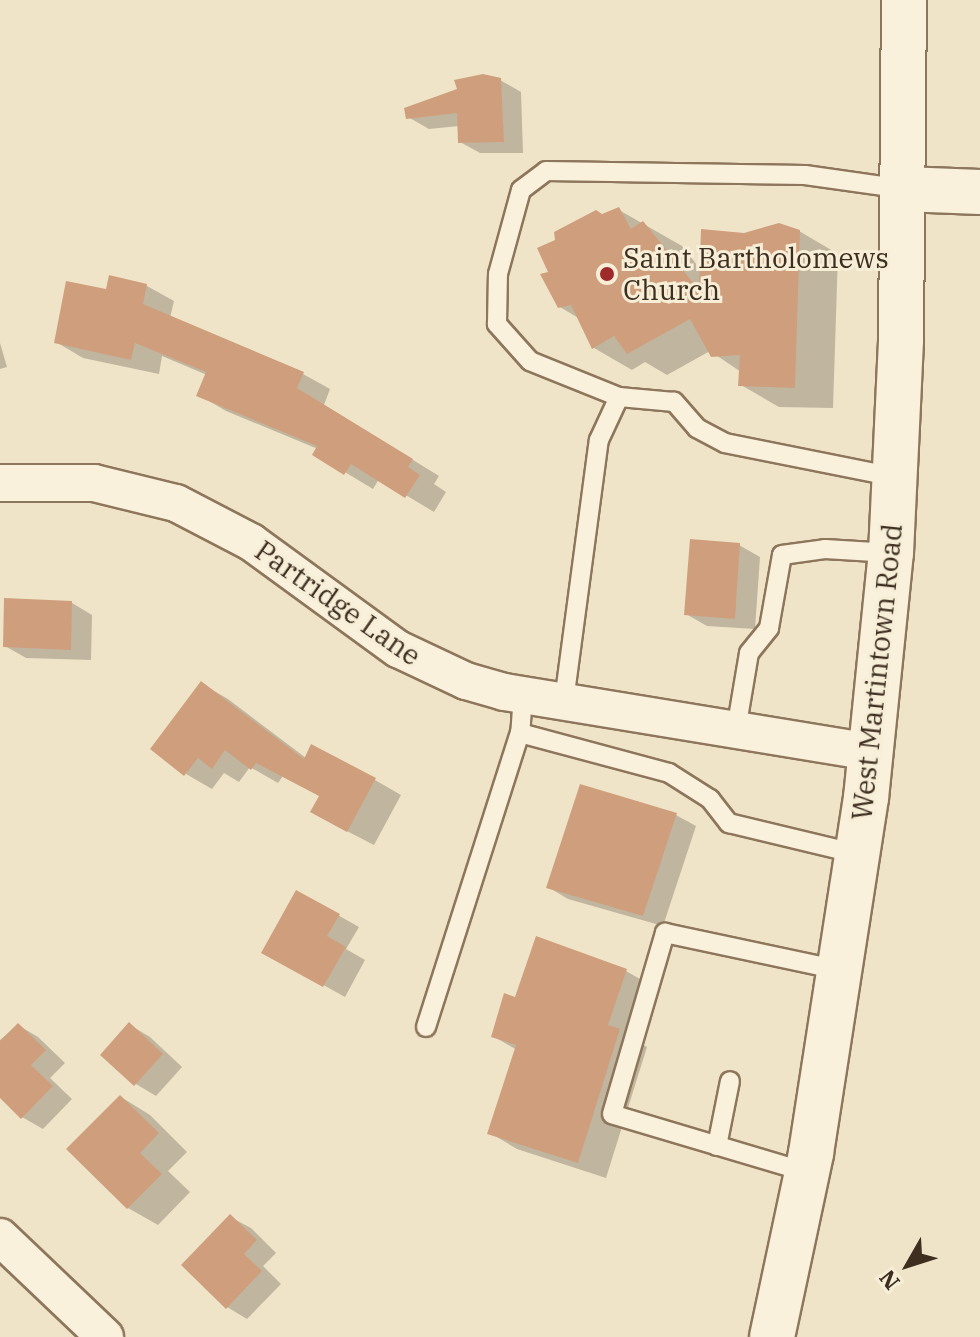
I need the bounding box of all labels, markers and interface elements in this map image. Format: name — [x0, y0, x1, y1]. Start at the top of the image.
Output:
place label: Saint Bartholomews Church — [623, 241, 889, 307]
marker: Saint Bartholomews Church — [598, 265, 616, 283]
street label: West Martintown Road — [845, 522, 909, 822]
street label: Partridge Lane — [249, 533, 427, 673]
north arrow — [868, 1225, 948, 1305]
text: N — [872, 1265, 906, 1296]

